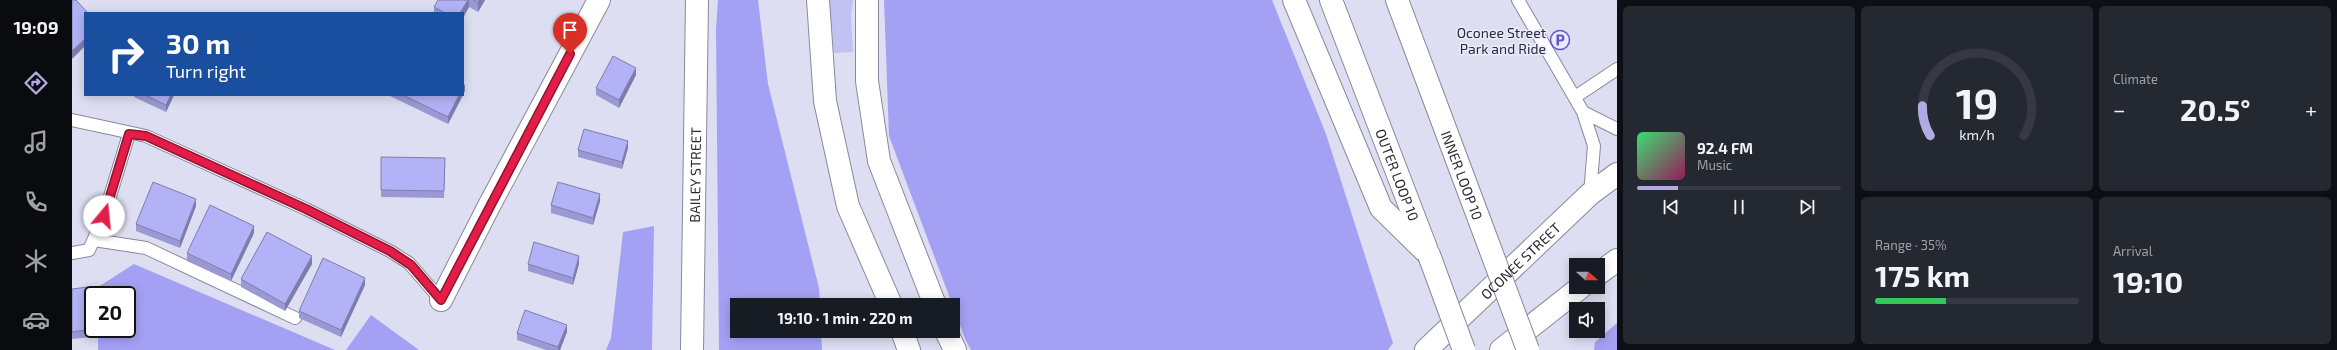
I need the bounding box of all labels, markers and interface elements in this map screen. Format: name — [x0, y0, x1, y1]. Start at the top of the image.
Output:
pin — [553, 13, 587, 54]
text: 19:09 — [14, 16, 59, 38]
icon: arrive — [559, 19, 581, 41]
place label: Oconee Street Park and Ride — [1457, 24, 1546, 57]
text: 30 m — [166, 26, 230, 60]
icon: right — [100, 28, 152, 80]
parking icon: Oconee Street Park and Ride — [1549, 29, 1571, 51]
text: Turn right — [166, 60, 246, 82]
icon: directions — [22, 69, 50, 97]
text: Climate — [2113, 71, 2158, 87]
text: 19 — [1956, 77, 1998, 127]
text: 20.5° — [2180, 91, 2251, 127]
text: − — [2113, 96, 2126, 122]
text: + — [2305, 96, 2317, 122]
street label: OUTER LOOP 10 — [1373, 126, 1423, 223]
text: km/h — [1959, 126, 1995, 143]
street label: BAILEY STREET — [685, 127, 704, 223]
icon: music — [22, 128, 50, 156]
street label: INNER LOOP 10 — [1438, 128, 1487, 222]
text: 92.4 FM — [1697, 139, 1753, 157]
text: Music — [1697, 157, 1732, 173]
icon: phone — [22, 188, 50, 216]
position arrow — [83, 195, 125, 237]
icon: previous — [1660, 196, 1682, 218]
icon: pause — [1728, 196, 1750, 218]
icon: next — [1796, 196, 1818, 218]
street label: OCONEE STREET — [1477, 219, 1564, 302]
text: Range · 35% — [1875, 237, 1947, 253]
text: Arrival — [2113, 243, 2153, 259]
icon: climate — [22, 247, 50, 275]
text: 175 km — [1875, 257, 1970, 293]
north arrow — [1569, 258, 1605, 294]
map controls — [1569, 258, 1605, 338]
text: 19:10 — [2113, 263, 2183, 299]
speed limit sign: 20 — [84, 286, 136, 338]
button: sound — [1569, 302, 1605, 338]
icon: car — [22, 306, 50, 334]
text: 19:10 · 1 min · 220 m — [777, 309, 913, 327]

